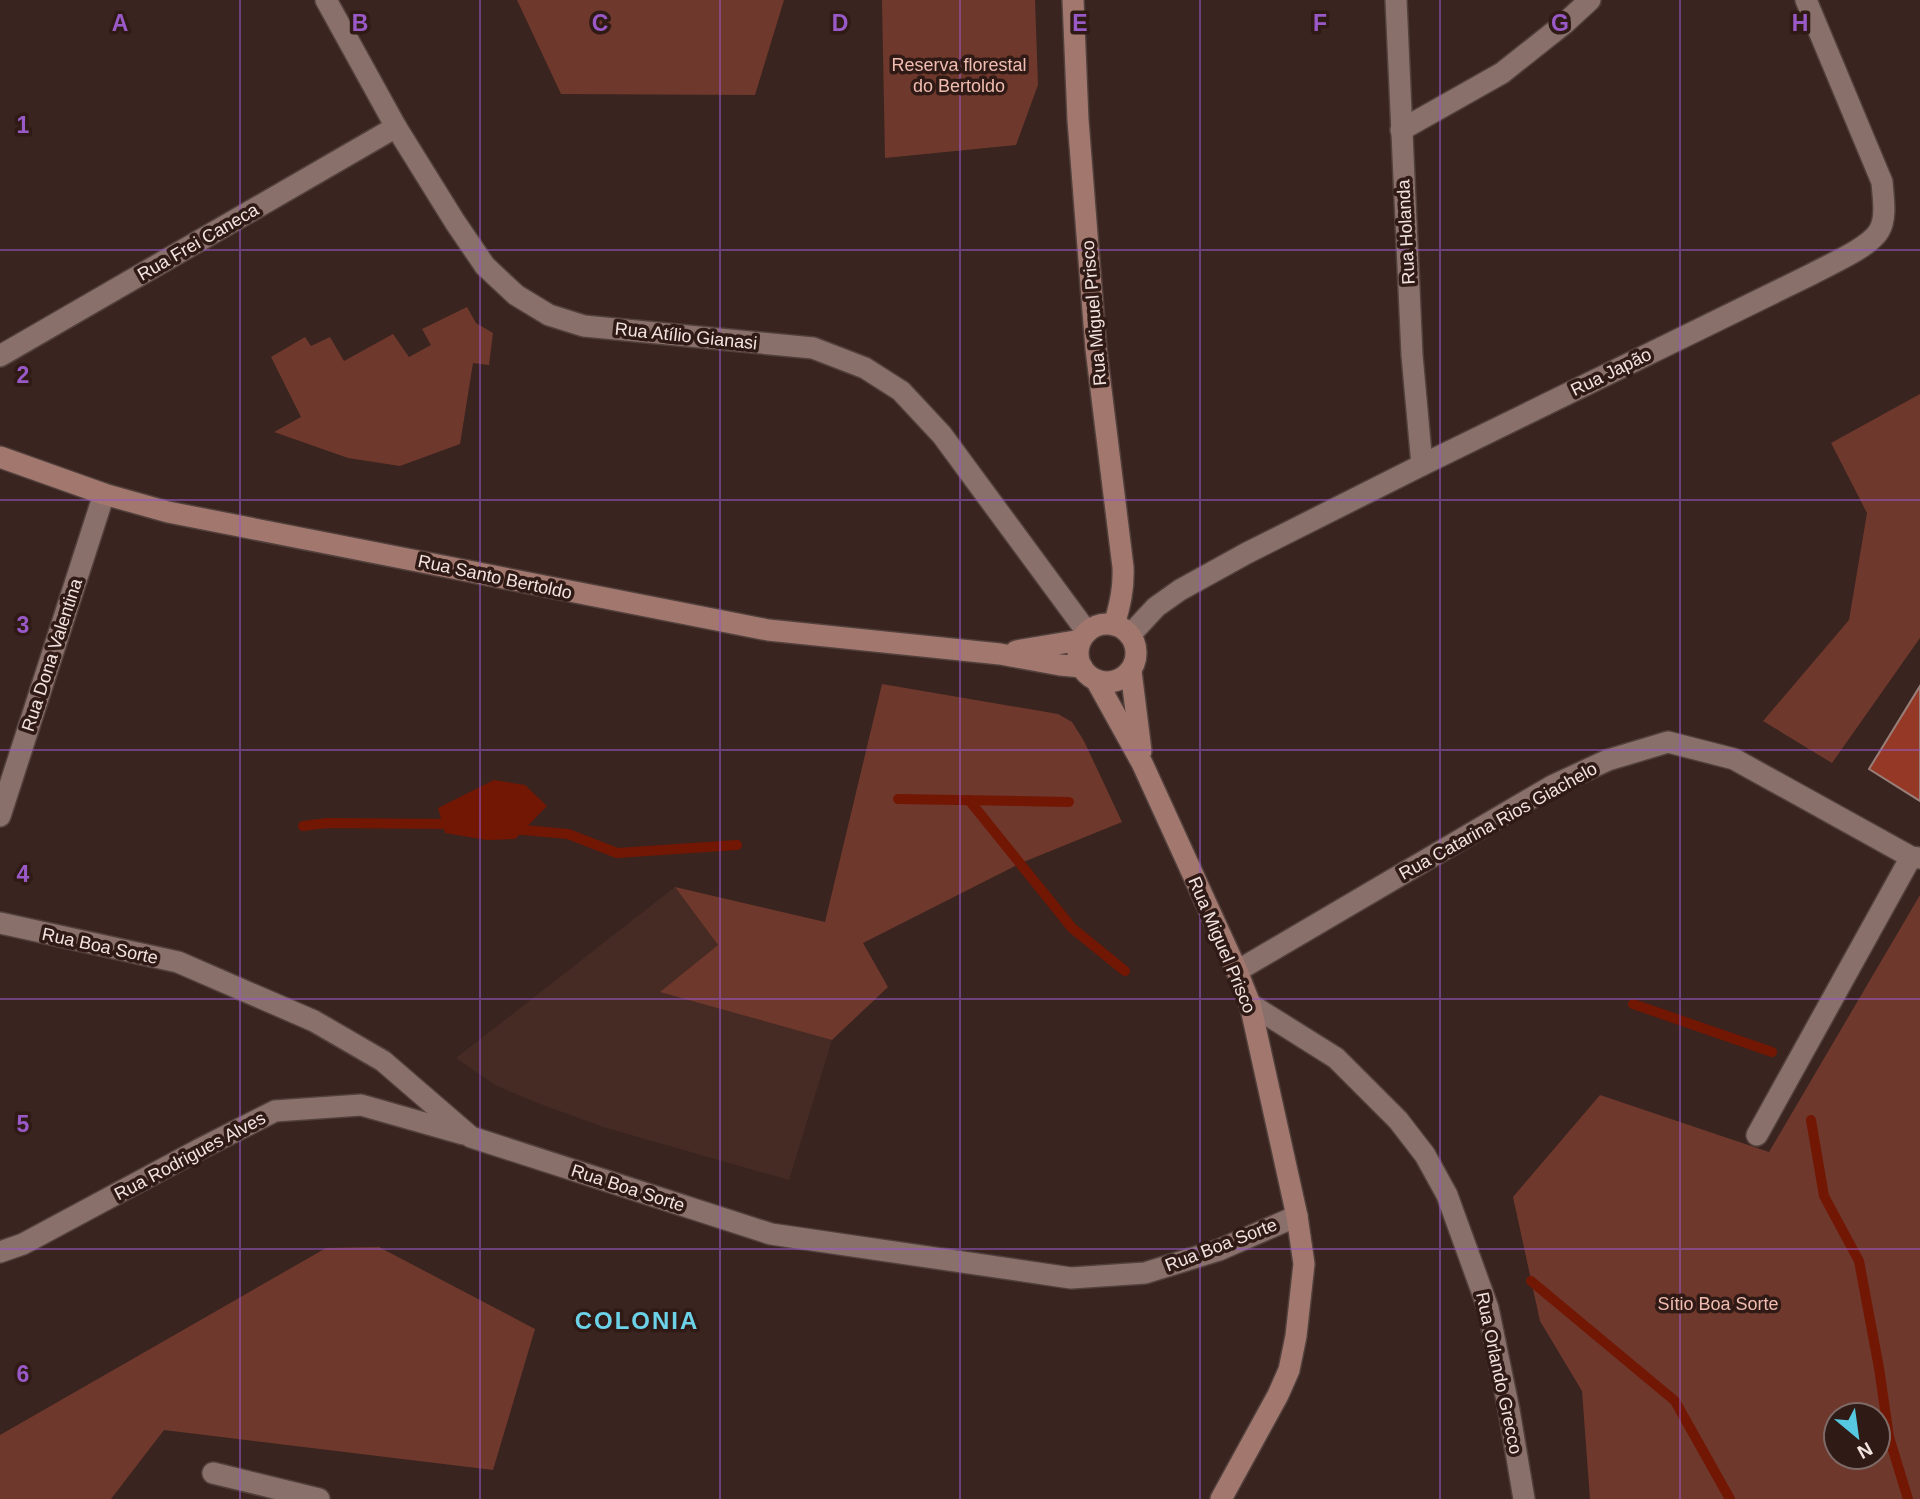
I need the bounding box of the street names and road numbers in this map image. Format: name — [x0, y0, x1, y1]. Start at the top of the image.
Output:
street label: Rua Holanda — [1393, 178, 1419, 285]
street label: Rua Frei Caneca — [134, 199, 263, 285]
street label: Rua Miguel Prisco — [1078, 239, 1110, 387]
street label: Rua Atílio Gianasi — [614, 319, 758, 353]
street label: Rua Japão — [1567, 344, 1655, 400]
street label: Rua Santo Bertoldo — [416, 551, 574, 603]
street label: Rua Dona Valentina — [18, 575, 87, 734]
street label: Rua Catarina Rios Giachelo — [1396, 758, 1600, 884]
street label: Rua Miguel Prisco — [1184, 874, 1260, 1016]
street label: Rua Boa Sorte — [40, 924, 160, 968]
street label: Rua Rodrigues Alves — [111, 1108, 269, 1204]
street label: Rua Boa Sorte — [569, 1160, 687, 1216]
street label: Rua Boa Sorte — [1162, 1215, 1280, 1275]
street label: Rua Orlando Grecco — [1472, 1290, 1526, 1456]

